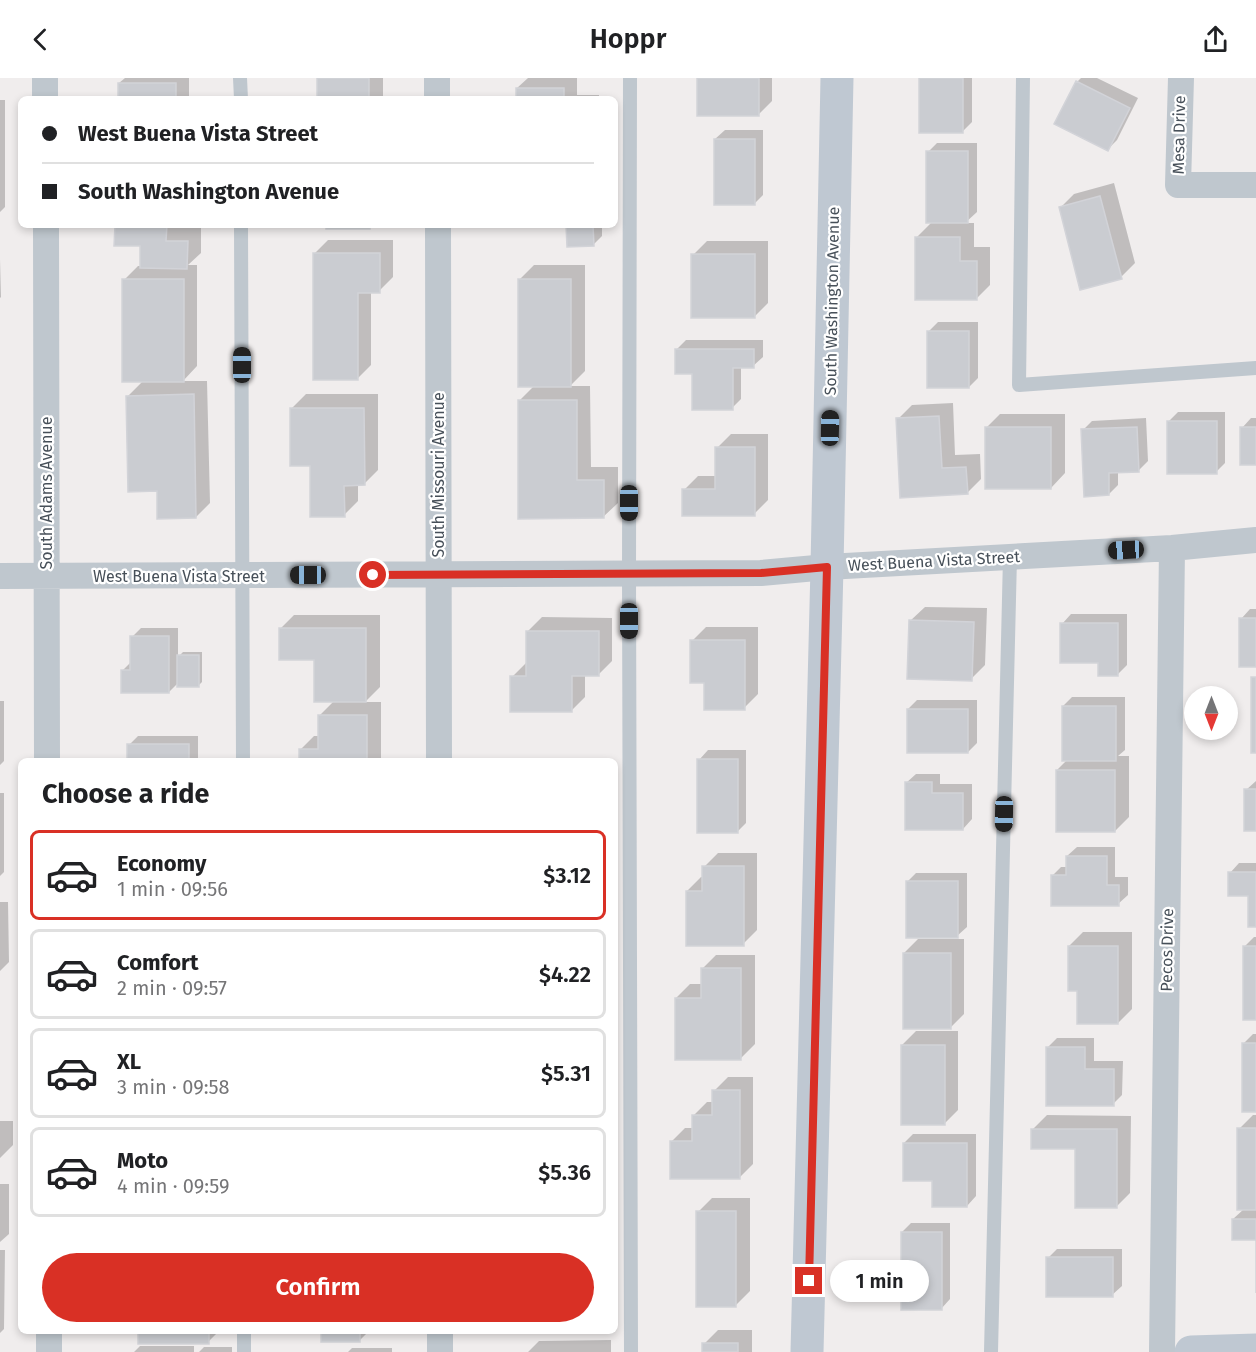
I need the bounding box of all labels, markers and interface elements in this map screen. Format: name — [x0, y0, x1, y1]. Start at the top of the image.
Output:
icon: back — [24, 23, 57, 56]
text: Hoppr — [590, 23, 666, 55]
icon: share — [1199, 23, 1232, 56]
street label: Mesa Drive — [1169, 95, 1189, 175]
text: West Buena Vista Street — [78, 120, 318, 147]
text: South Washington Avenue — [78, 178, 339, 205]
street label: South Washington Avenue — [821, 206, 843, 396]
car — [233, 347, 251, 383]
street label: South Missouri Avenue — [429, 392, 448, 558]
car — [821, 410, 839, 446]
street label: South Adams Avenue — [37, 417, 56, 569]
car — [620, 485, 638, 521]
car — [1108, 540, 1144, 560]
street label: West Buena Vista Street — [847, 547, 1021, 575]
route start — [359, 561, 386, 588]
car — [290, 566, 326, 584]
street label: West Buena Vista Street — [93, 567, 265, 586]
car — [620, 603, 638, 639]
north arrow — [1184, 686, 1238, 740]
map controls — [1184, 686, 1238, 740]
text: Choose a ride — [42, 778, 209, 810]
car — [995, 796, 1013, 832]
icon: car — [45, 848, 99, 902]
text: Economy — [117, 850, 206, 877]
text: $3.12 — [543, 862, 591, 889]
text: 1 min · 09:56 — [117, 877, 228, 901]
street label: Pecos Drive — [1157, 908, 1177, 992]
icon: car — [45, 947, 99, 1001]
text: Comfort — [117, 949, 198, 976]
text: $4.22 — [539, 961, 591, 988]
text: 2 min · 09:57 — [117, 976, 227, 1000]
icon: car — [45, 1046, 99, 1100]
text: XL — [117, 1048, 141, 1075]
text: $5.31 — [541, 1060, 591, 1087]
text: 3 min · 09:58 — [117, 1075, 230, 1099]
icon: car — [45, 1145, 99, 1199]
text: Moto — [117, 1147, 168, 1174]
text: $5.36 — [538, 1159, 591, 1186]
text: 4 min · 09:59 — [117, 1174, 229, 1198]
button: Confirm — [42, 1253, 594, 1322]
callout: 1 min — [830, 1260, 929, 1302]
route end — [795, 1267, 822, 1294]
text: 1 min — [855, 1269, 904, 1293]

